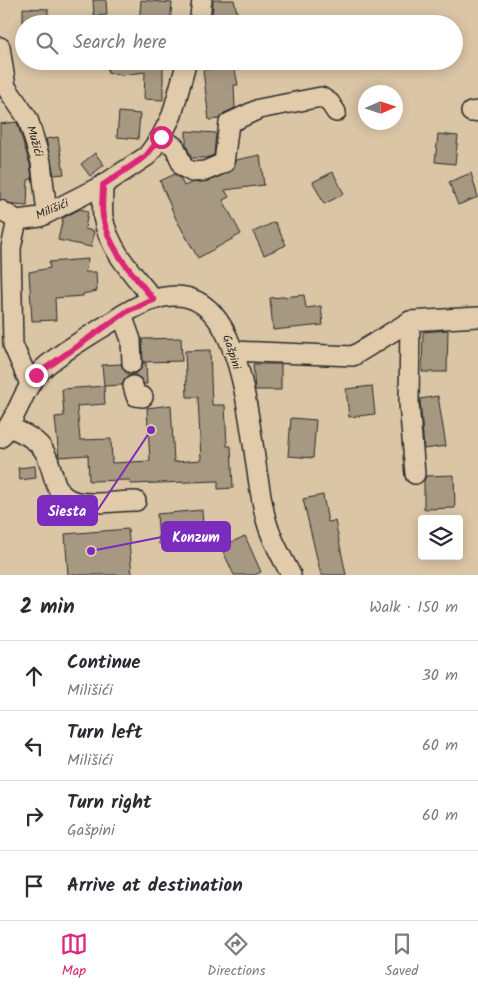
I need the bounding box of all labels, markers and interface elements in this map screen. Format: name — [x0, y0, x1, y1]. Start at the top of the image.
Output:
search box — [15, 15, 463, 70]
text: Search here — [73, 28, 167, 58]
icon: search — [33, 29, 61, 57]
north arrow — [358, 85, 403, 130]
street label: Mužići — [21, 123, 48, 160]
route start — [150, 126, 173, 149]
street label: Milišići — [33, 194, 73, 225]
street label: Gašpini — [217, 332, 246, 373]
route end — [25, 364, 48, 387]
callout: Siesta — [38, 496, 97, 525]
text: Siesta — [48, 501, 86, 523]
map controls — [418, 515, 463, 560]
button: layers — [418, 515, 463, 560]
callout: Konzum — [162, 522, 230, 551]
text: Konzum — [172, 527, 220, 549]
text: 2 min — [20, 591, 75, 624]
text: Walk · 150 m — [369, 595, 458, 620]
text: Continue — [67, 648, 140, 678]
icon: ahead — [20, 662, 48, 690]
text: 30 m — [422, 663, 458, 688]
text: Milišići — [67, 678, 113, 703]
text: Turn left — [67, 718, 142, 748]
icon: left — [20, 732, 48, 760]
text: 60 m — [422, 733, 458, 758]
text: Milišići — [67, 748, 113, 773]
text: Turn right — [67, 788, 152, 818]
icon: right — [20, 802, 48, 830]
text: 60 m — [422, 803, 458, 828]
text: Gašpini — [67, 818, 115, 843]
text: Arrive at destination — [67, 871, 243, 901]
icon: arrive — [20, 872, 48, 900]
tab: Map — [60, 930, 88, 982]
tab: Directions — [207, 930, 265, 982]
tab: Saved — [385, 930, 418, 982]

